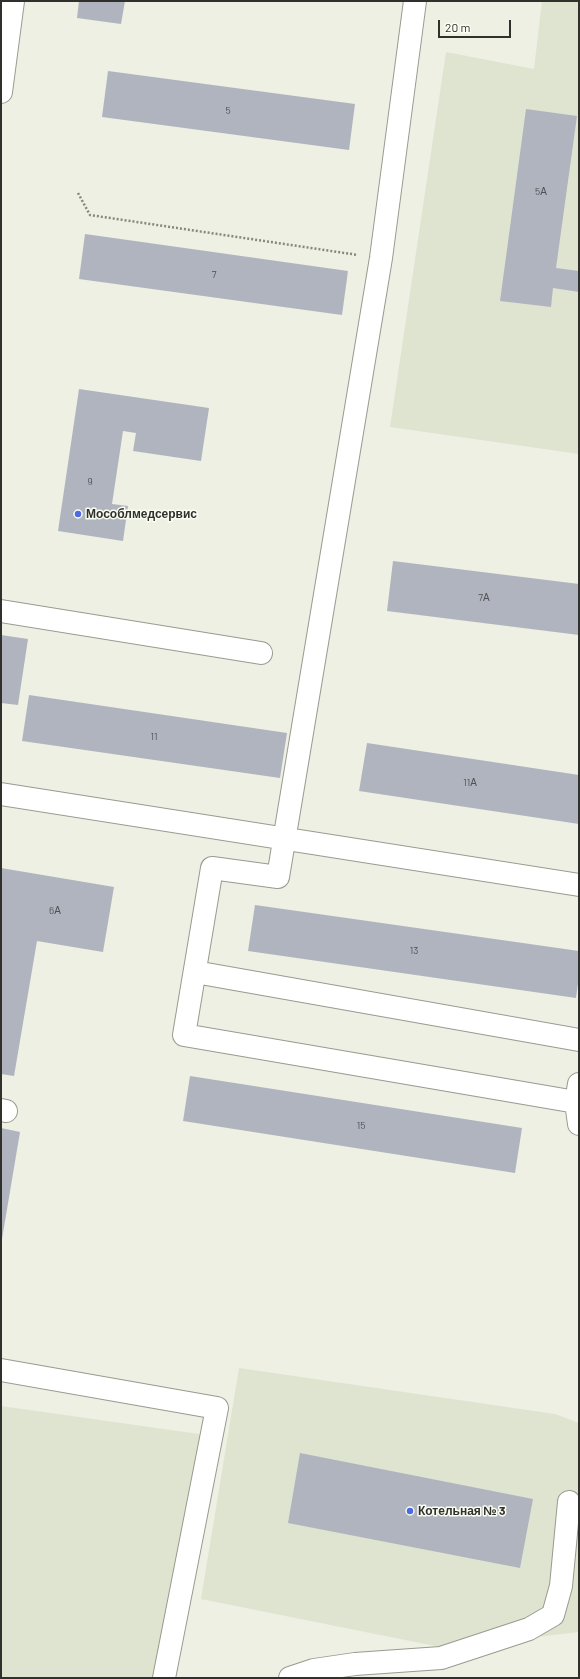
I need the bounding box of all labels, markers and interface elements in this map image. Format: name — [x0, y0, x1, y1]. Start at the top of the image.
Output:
scale bar — [440, 12, 513, 38]
text: 20 m — [445, 20, 471, 34]
house number: 5 — [225, 105, 231, 117]
house number: 5А — [535, 186, 547, 198]
house number: 7 — [212, 269, 216, 281]
house number: 9 — [87, 476, 93, 488]
place label: Мособлмедсервис — [86, 507, 197, 521]
marker: Мособлмедсервис — [73, 509, 83, 519]
house number: 7А — [478, 592, 490, 604]
house number: 11 — [150, 731, 158, 743]
house number: 11А — [463, 777, 477, 789]
house number: 6А — [49, 905, 61, 917]
house number: 13 — [410, 945, 418, 957]
house number: 15 — [357, 1120, 365, 1132]
place label: Котельная № 3 — [418, 1504, 505, 1518]
marker: Котельная № 3 — [405, 1506, 415, 1516]

